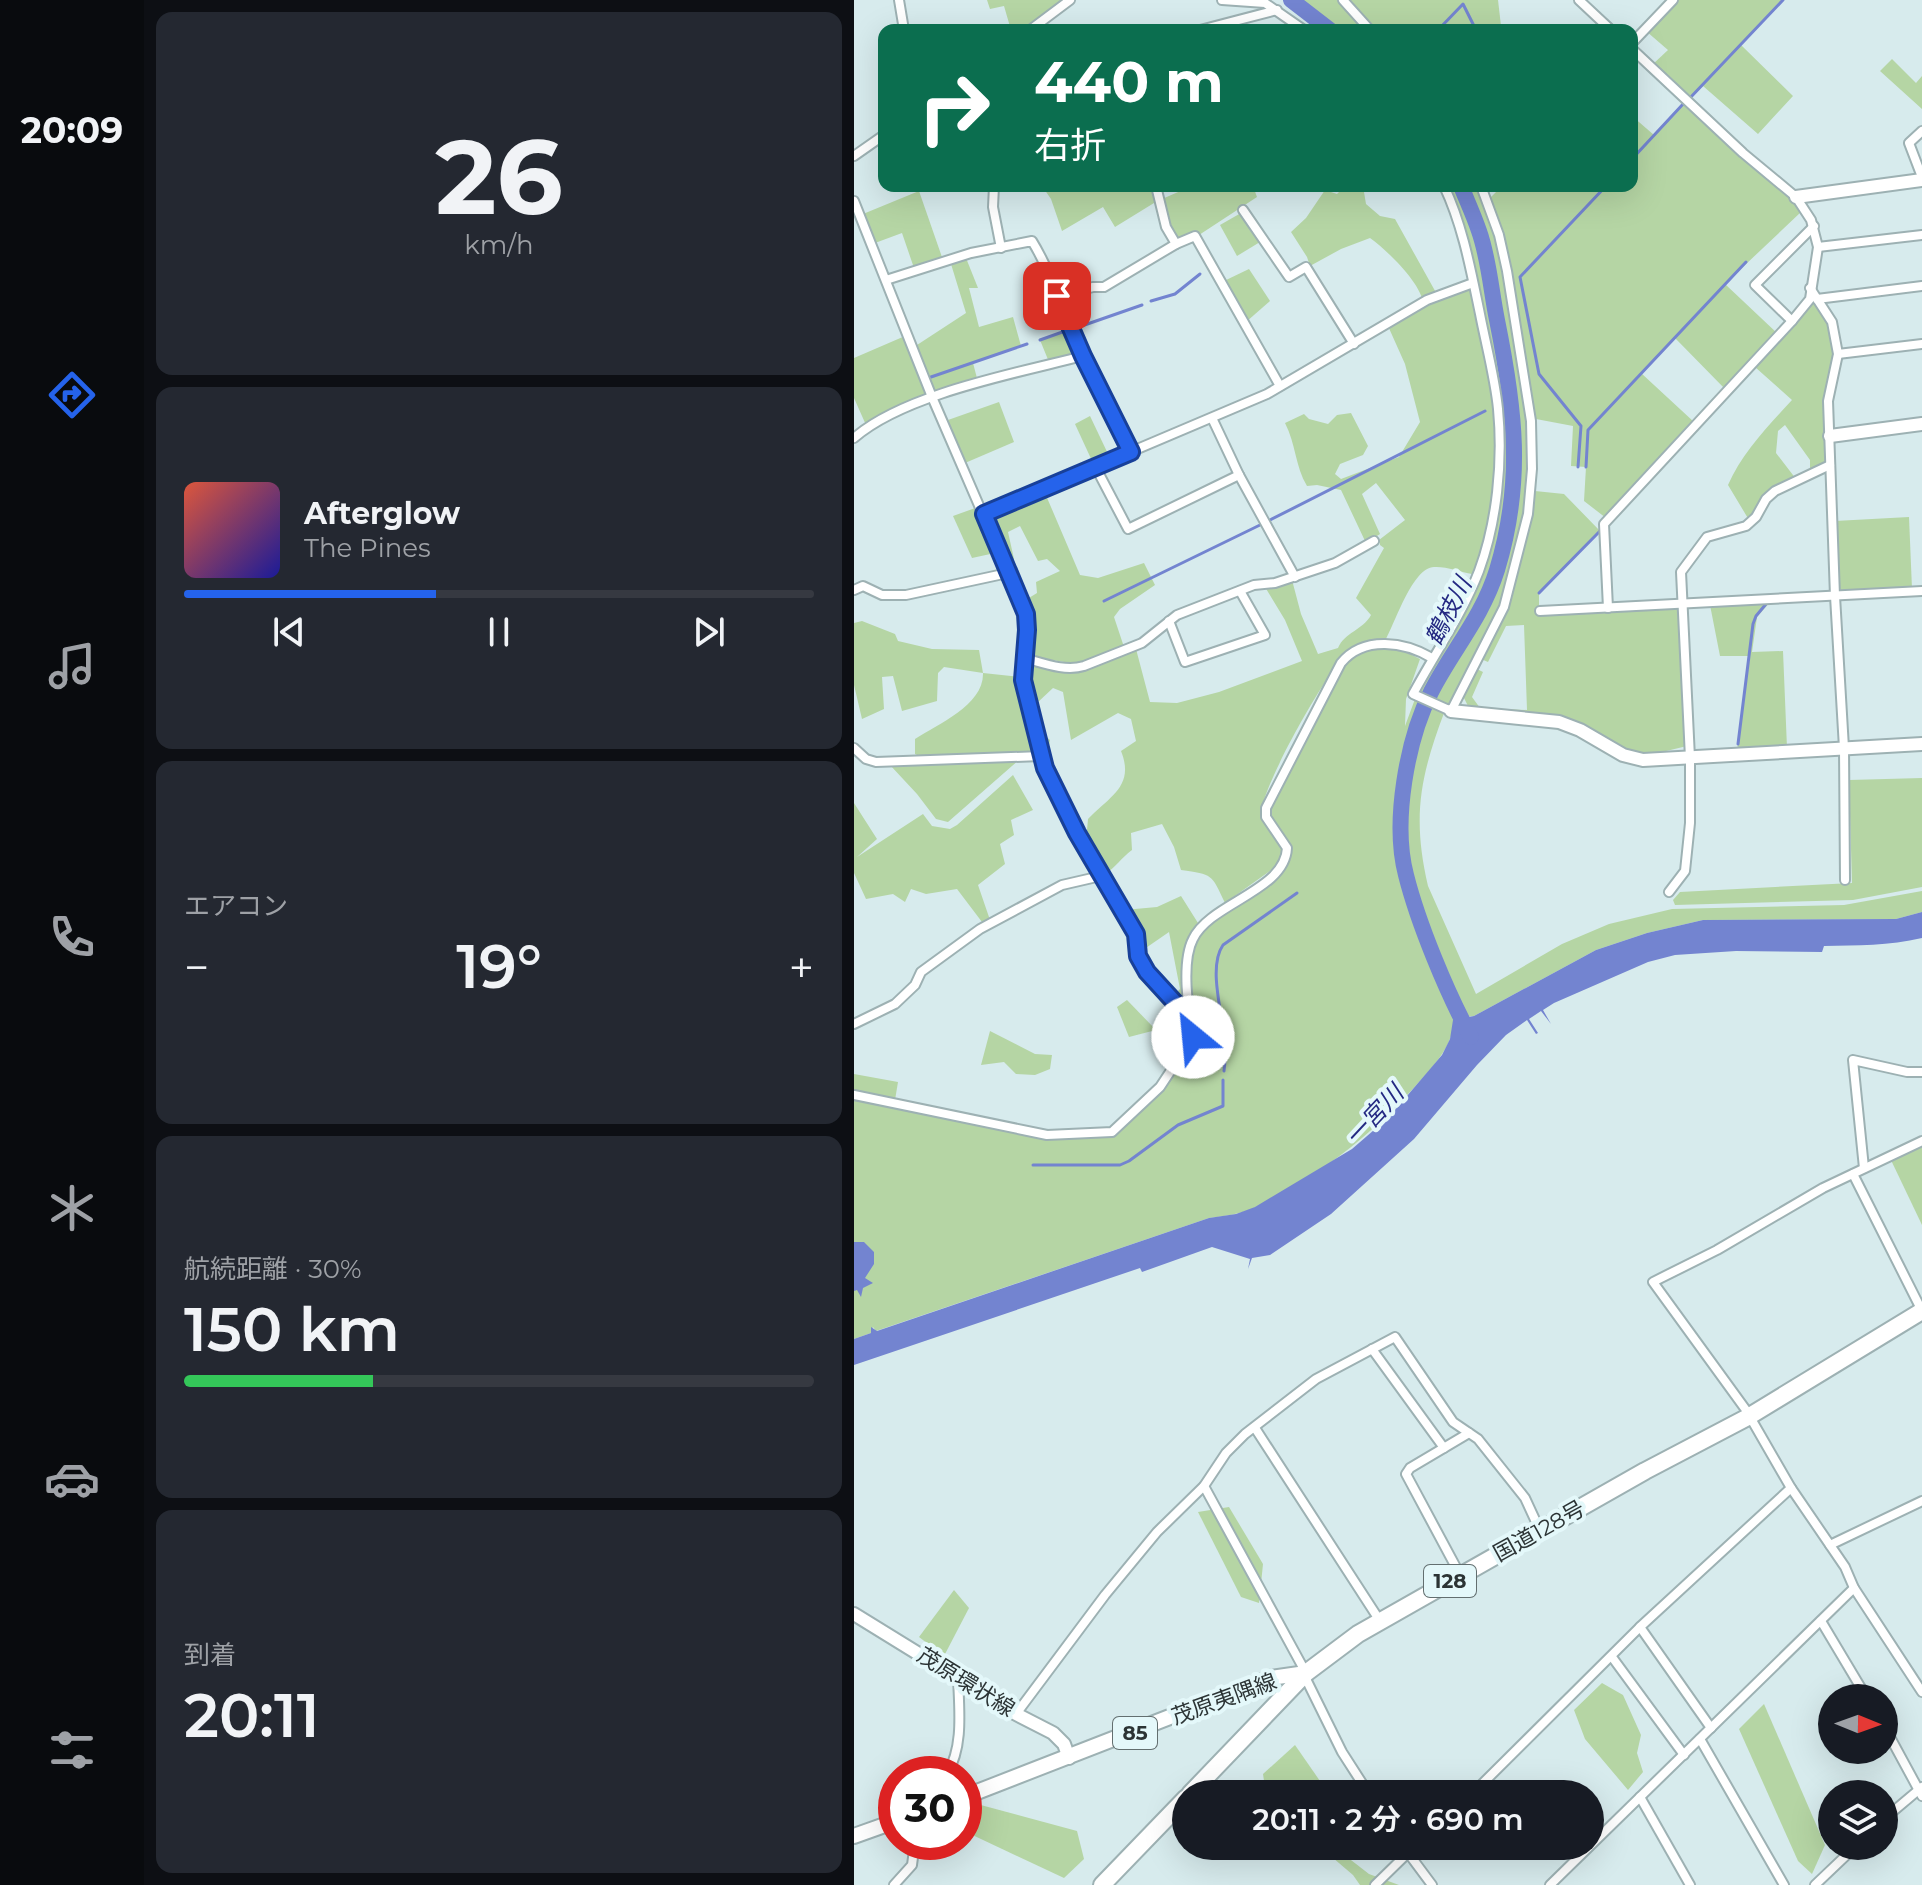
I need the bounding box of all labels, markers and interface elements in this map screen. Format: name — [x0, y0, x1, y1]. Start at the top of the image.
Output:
text: 440 m — [1034, 48, 1224, 116]
icon: right — [902, 56, 1006, 160]
text: 20:09 — [21, 108, 123, 152]
text: 26 — [435, 113, 563, 240]
text: 右折 — [1034, 123, 1106, 167]
text: km/h — [464, 229, 534, 261]
pin — [1023, 262, 1091, 330]
icon: arrive — [1035, 274, 1079, 318]
icon: directions — [44, 367, 100, 423]
text: Afterglow — [304, 495, 460, 532]
text: The Pines — [304, 532, 431, 564]
water label: 鶴枝川 — [1419, 570, 1479, 650]
icon: previous — [267, 610, 311, 654]
icon: pause — [477, 610, 521, 654]
icon: next — [687, 610, 731, 654]
icon: music — [44, 638, 100, 694]
text: エアコン — [184, 890, 288, 922]
icon: phone — [44, 909, 100, 965]
text: 19° — [456, 930, 542, 1003]
text: − — [184, 940, 209, 994]
text: + — [789, 940, 814, 994]
position arrow — [1151, 995, 1235, 1079]
water label: 一宮川 — [1339, 1077, 1411, 1151]
icon: climate — [44, 1180, 100, 1236]
text: 航続距離 · 30% — [184, 1253, 362, 1285]
text: 150 km — [184, 1293, 400, 1366]
icon: car — [44, 1451, 100, 1507]
street label: 国道128号 — [1489, 1495, 1589, 1567]
road number: 128 — [1424, 1565, 1476, 1597]
text: 到着 — [184, 1639, 236, 1671]
street label: 茂原環状線 — [912, 1641, 1020, 1723]
street label: 茂原夷隅線 — [1168, 1668, 1280, 1730]
text: 20:11 — [184, 1679, 320, 1752]
north arrow — [1818, 1684, 1898, 1764]
map controls — [1818, 1684, 1898, 1860]
road number: 85 — [1113, 1717, 1157, 1749]
icon: filters — [44, 1722, 100, 1778]
speed limit sign: 30 — [878, 1756, 982, 1860]
button: layers — [1818, 1780, 1898, 1860]
text: 20:11 · 2 分 · 690 m — [1252, 1801, 1524, 1838]

